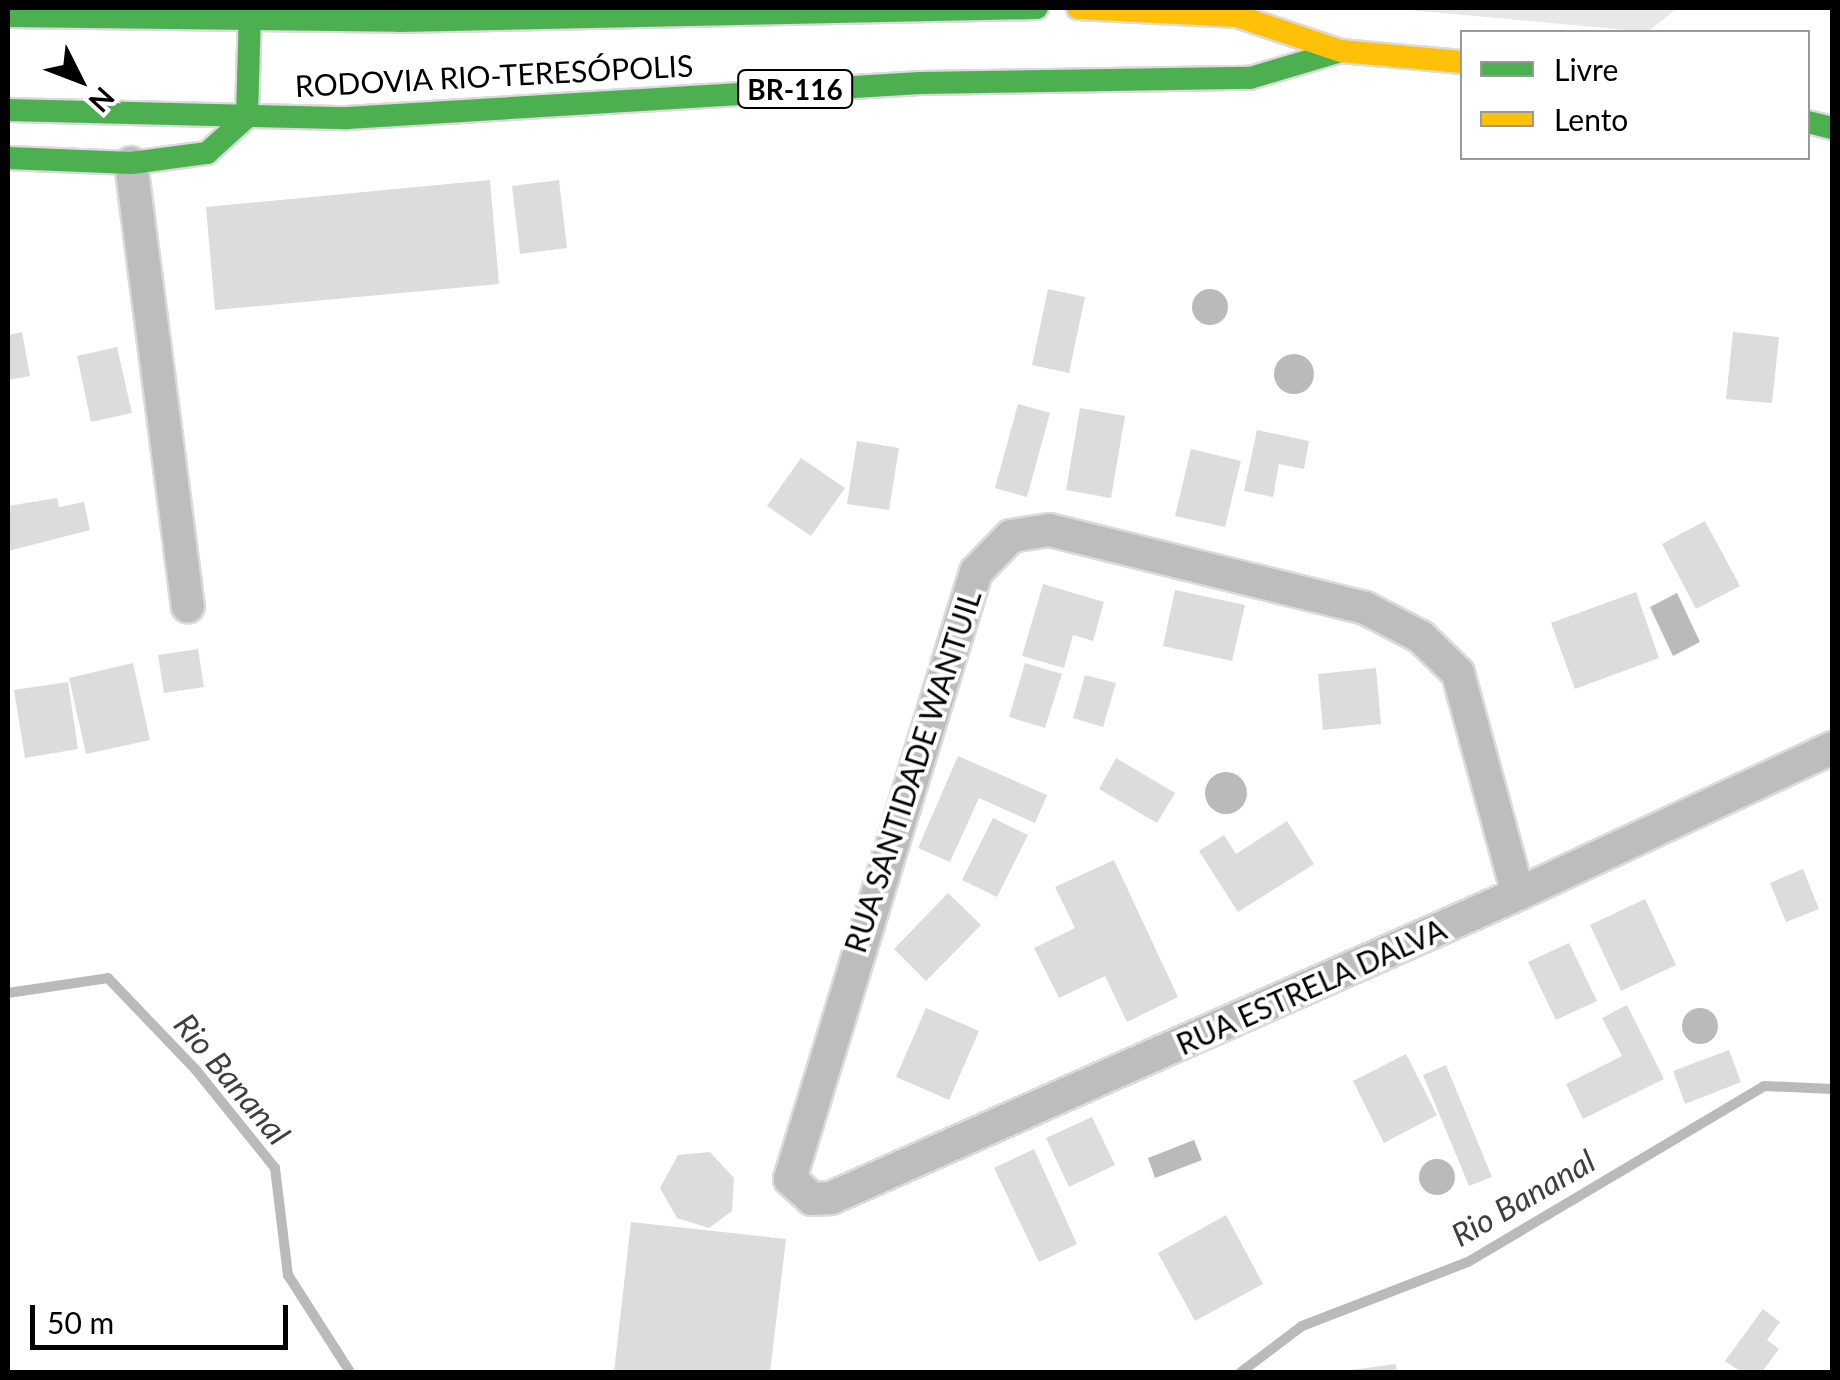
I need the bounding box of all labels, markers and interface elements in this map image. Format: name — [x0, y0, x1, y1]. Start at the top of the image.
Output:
north arrow — [30, 30, 130, 130]
legend — [1460, 30, 1810, 160]
street label: RODOVIA RIO-TERESÓPOLIS — [294, 47, 694, 103]
text: Livre — [1554, 51, 1618, 87]
road number: BR-116 — [735, 66, 855, 112]
text: N — [82, 81, 122, 119]
text: Lento — [1554, 101, 1628, 137]
street label: RUA SANTIDADE WANTUIL — [836, 585, 988, 957]
street label: RUA ESTRELA DALVA — [1170, 910, 1452, 1062]
water label: Rio Bananal — [166, 1006, 298, 1152]
water label: Rio Bananal — [1444, 1142, 1602, 1254]
scale bar — [35, 1285, 292, 1347]
text: 50 m — [47, 1304, 114, 1340]

